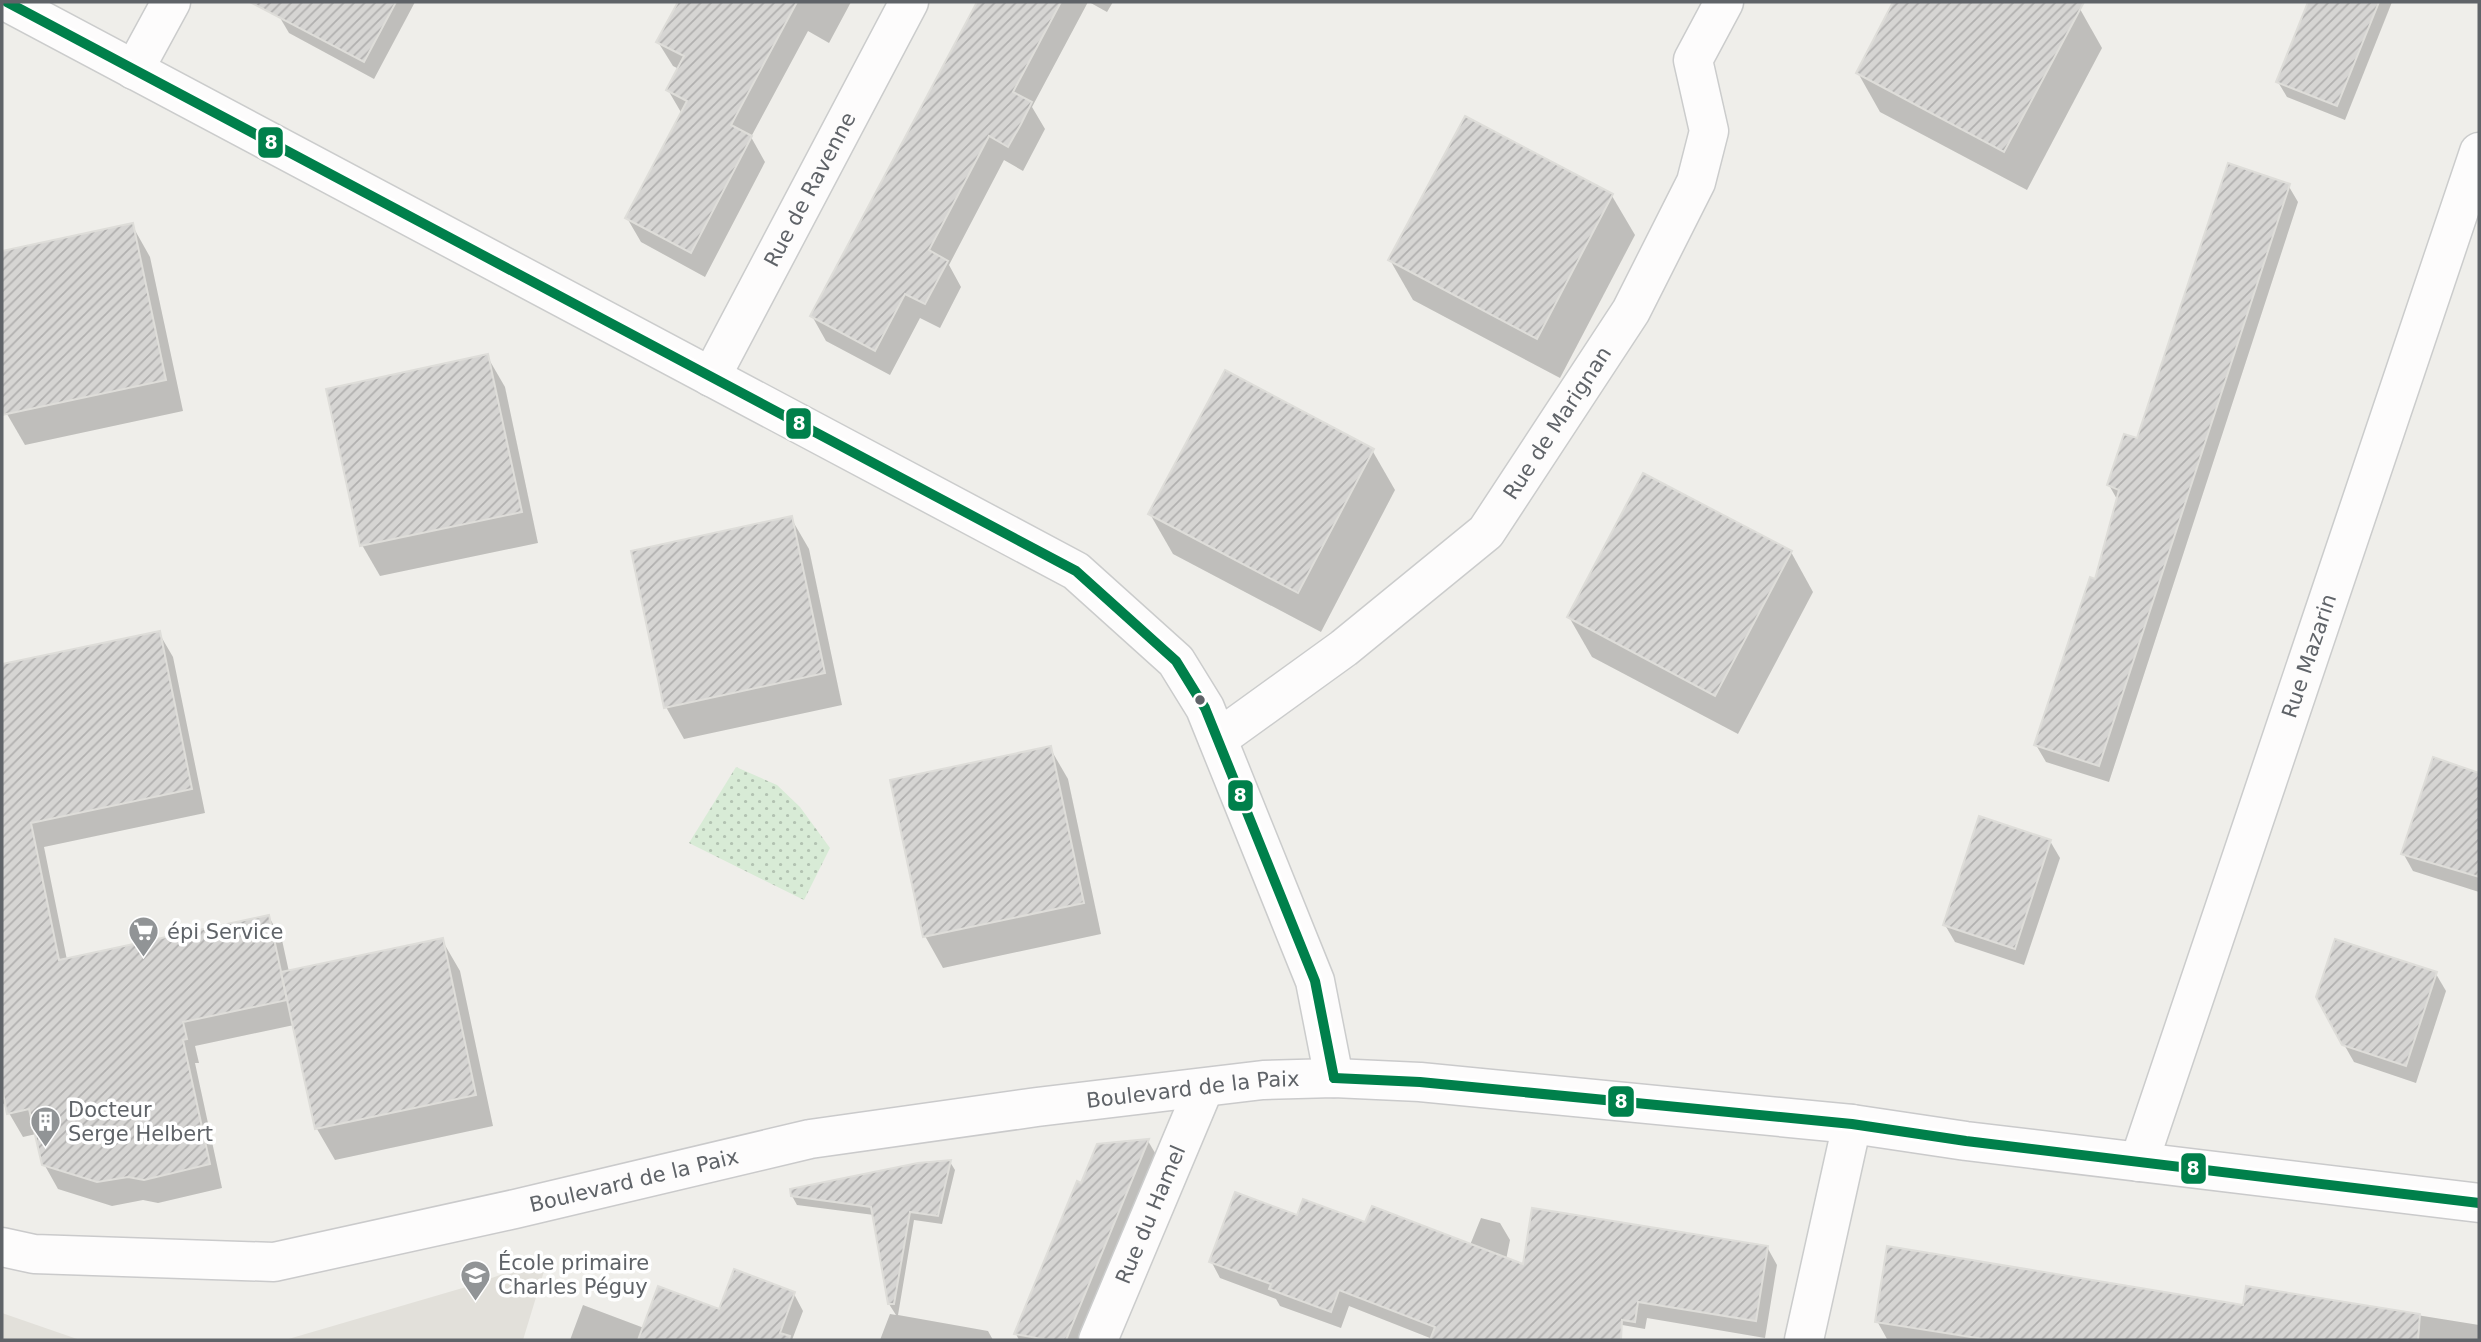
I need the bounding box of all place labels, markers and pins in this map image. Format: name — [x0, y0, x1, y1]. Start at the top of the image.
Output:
unlabelled marker — [1193, 693, 1207, 707]
supermarket icon: épi Service — [127, 915, 161, 959]
place label: épi Service — [167, 920, 283, 944]
place label: Docteur Serge Helbert — [68, 1098, 213, 1146]
building icon: Docteur Serge Helbert — [28, 1105, 62, 1149]
place label: École primaire Charles Péguy — [498, 1250, 649, 1299]
school or university icon: École primaire Charles Péguy — [458, 1258, 492, 1302]

